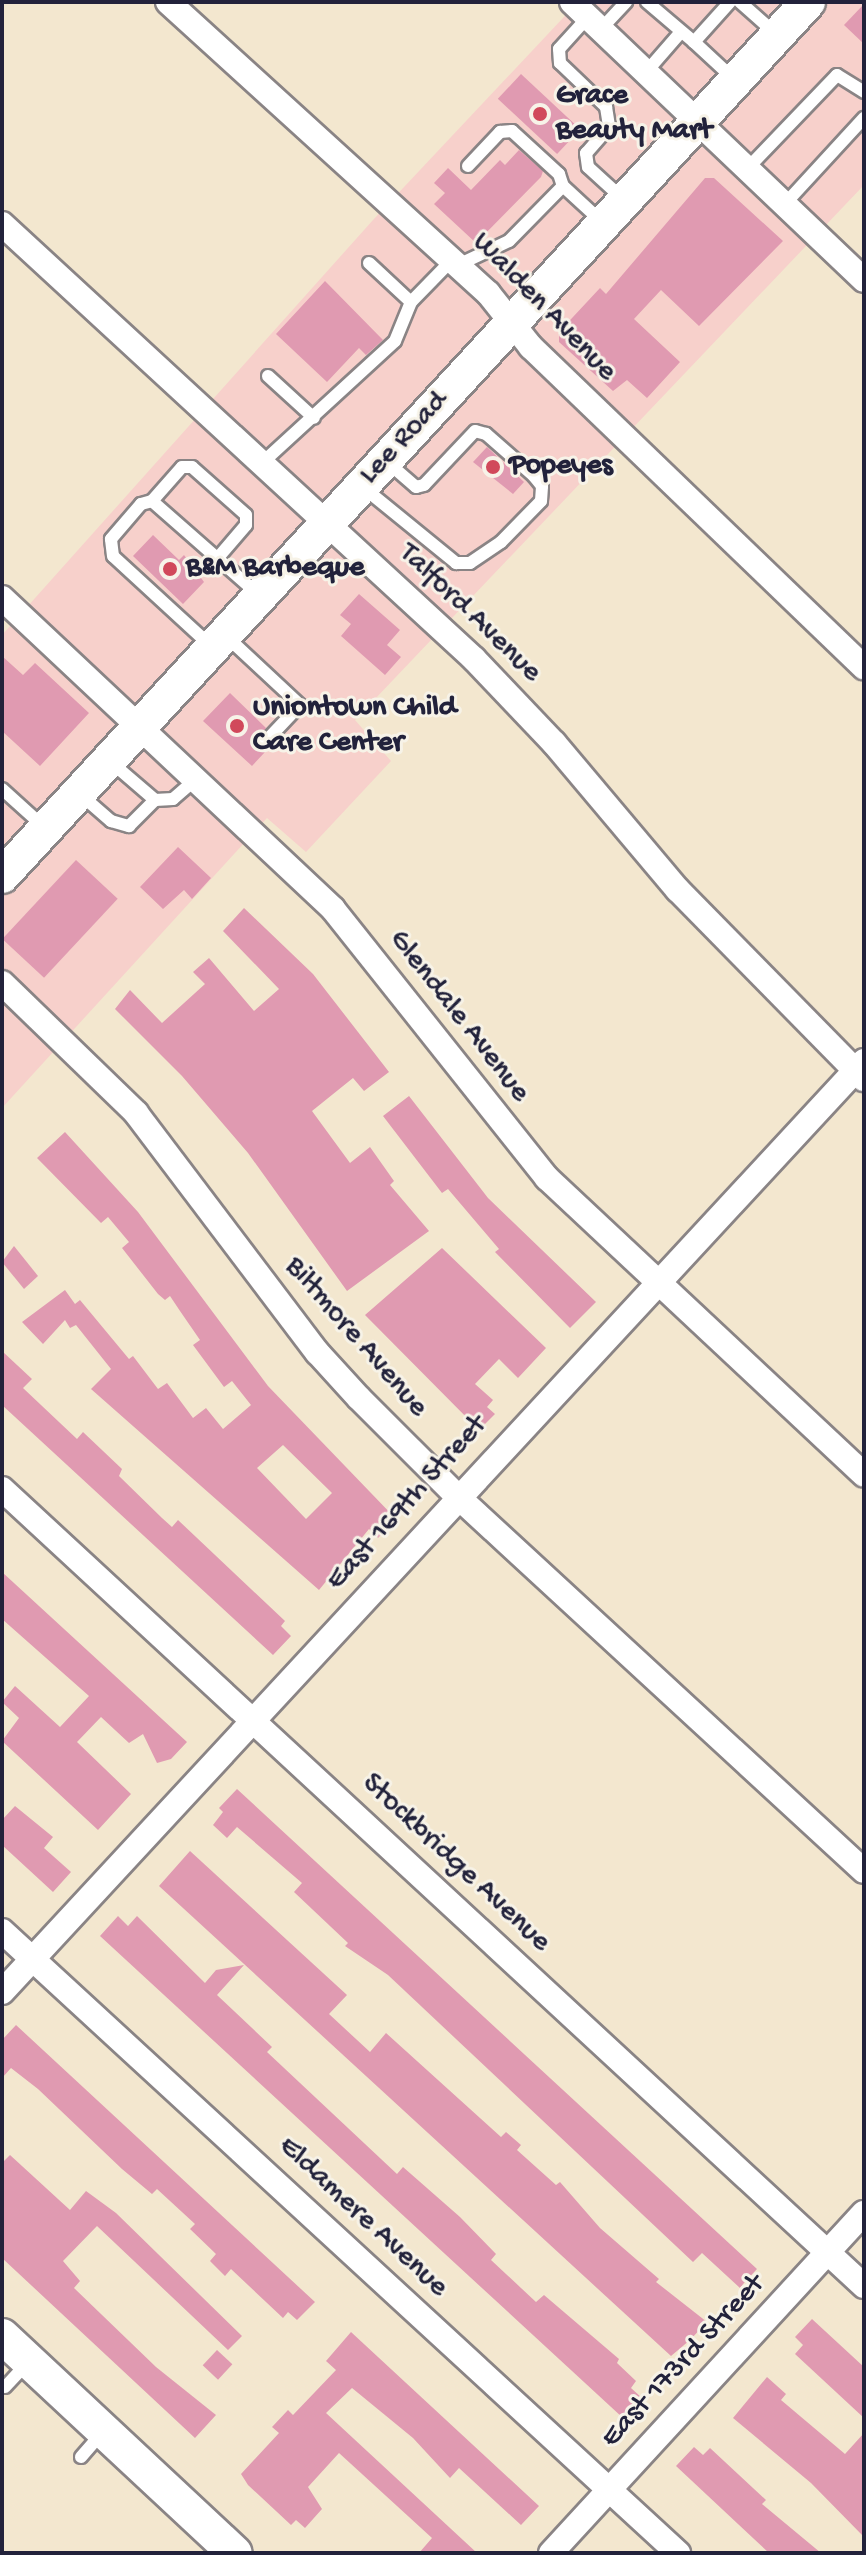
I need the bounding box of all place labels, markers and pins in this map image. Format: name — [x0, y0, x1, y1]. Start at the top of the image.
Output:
place label: Grace Beauty Mart — [556, 79, 712, 150]
marker: Grace Beauty Mart — [531, 105, 549, 123]
place label: Popeyes — [509, 449, 613, 485]
marker: Popeyes — [484, 458, 502, 476]
place label: B&M Barbeque — [186, 551, 365, 587]
marker: B&M Barbeque — [161, 560, 179, 578]
place label: Uniontown Child Care Center — [253, 691, 456, 762]
marker: Uniontown Child Care Center — [228, 717, 246, 735]

